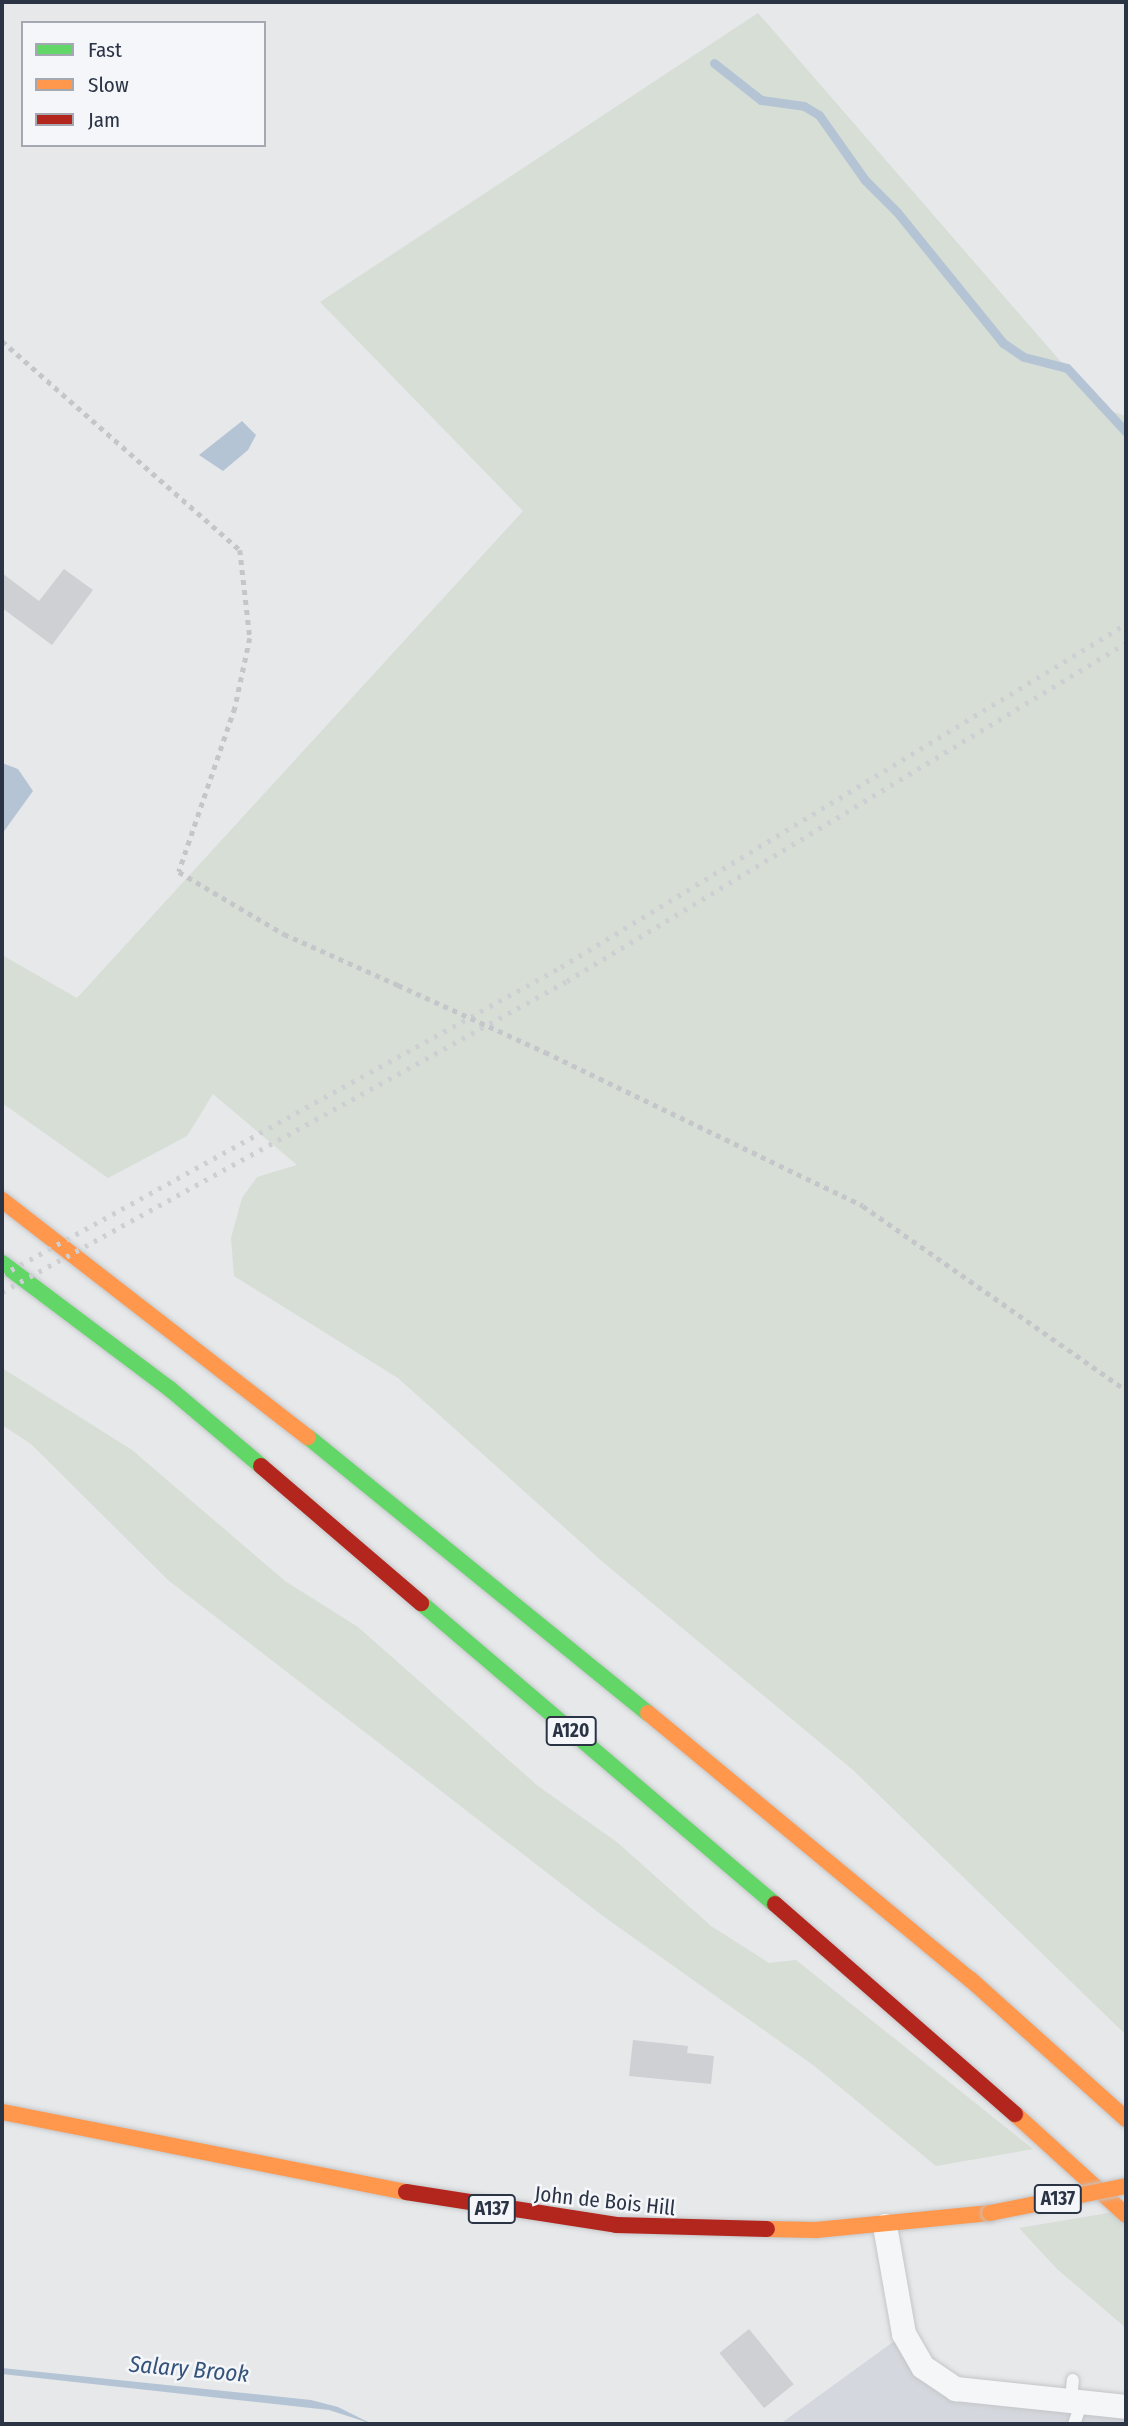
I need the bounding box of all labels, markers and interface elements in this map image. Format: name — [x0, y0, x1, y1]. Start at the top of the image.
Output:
legend — [21, 21, 266, 147]
text: Fast — [88, 37, 122, 63]
text: Slow — [88, 72, 129, 98]
text: Jam — [88, 107, 120, 133]
road number: A120 — [545, 1716, 597, 1746]
street label: John de Bois Hill — [533, 2181, 677, 2221]
road number: A137 — [1034, 2184, 1082, 2214]
road number: A137 — [468, 2194, 516, 2224]
water label: Salary Brook — [128, 2350, 250, 2388]

